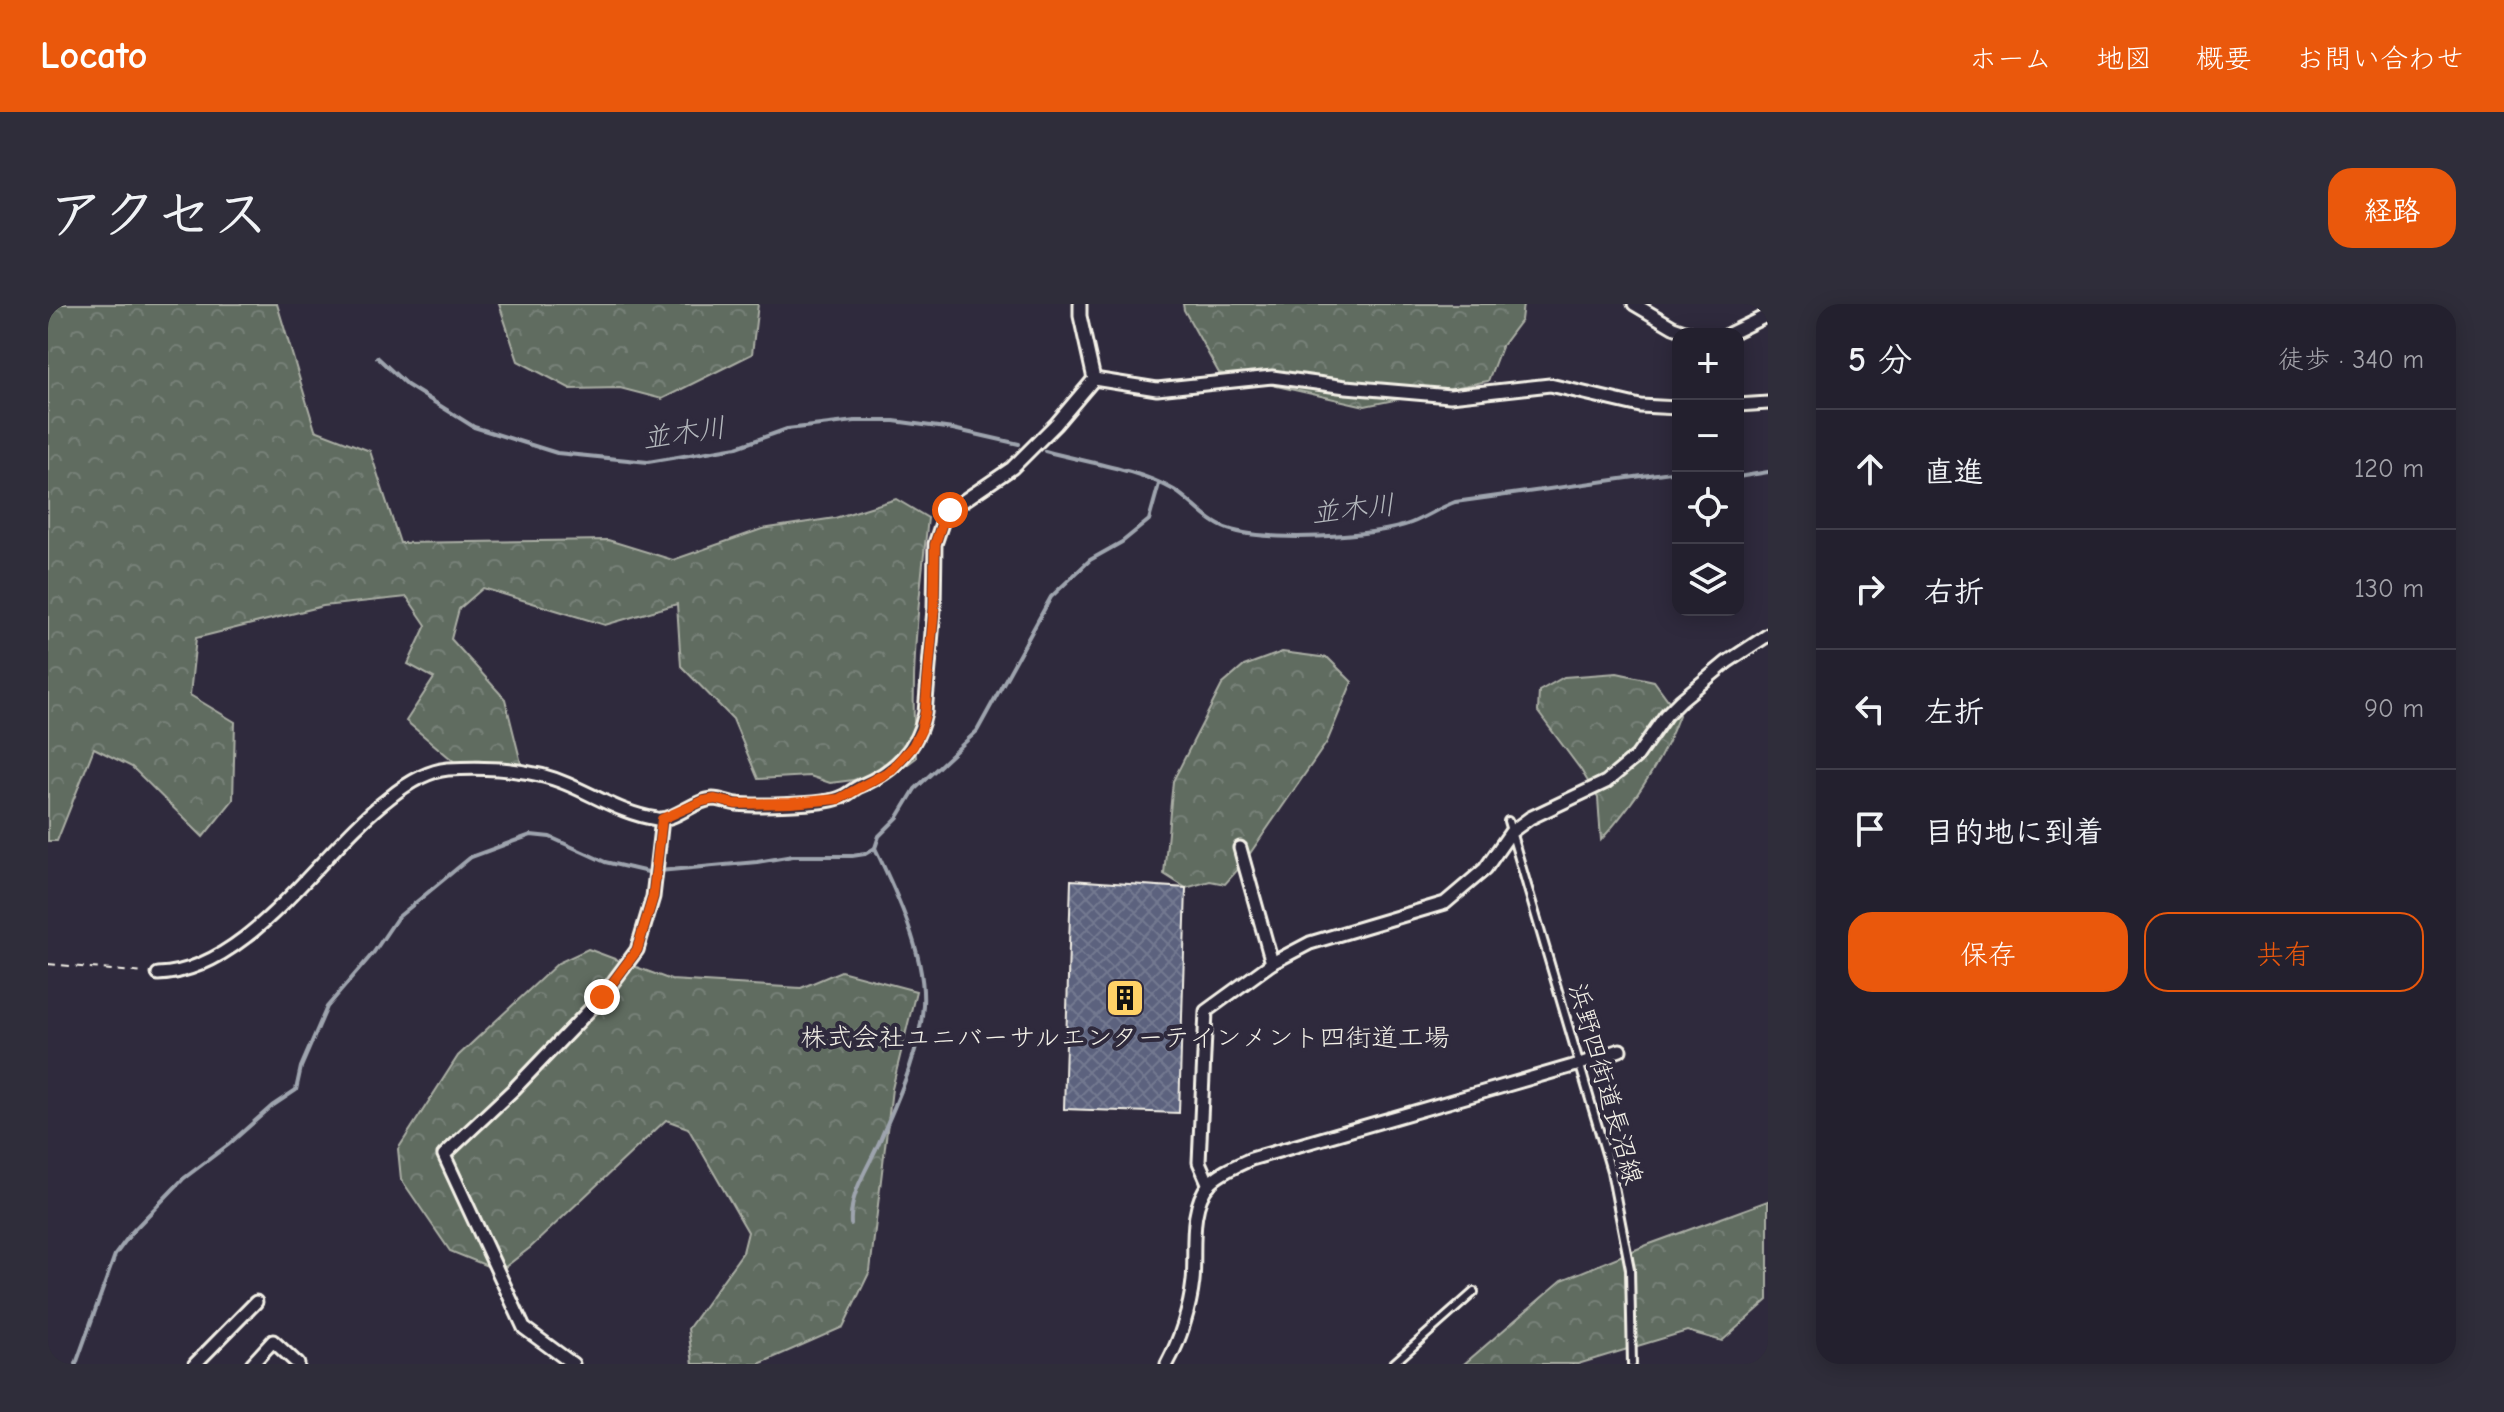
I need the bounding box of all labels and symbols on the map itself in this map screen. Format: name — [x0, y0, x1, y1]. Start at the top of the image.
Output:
water label: 並木川 — [640, 411, 728, 455]
water label: 並木川 — [1310, 489, 1396, 529]
route start — [932, 492, 968, 528]
building icon: 株式会社ユニバーサルエンターテインメント四街道工場 — [1104, 977, 1146, 1019]
route end — [584, 979, 620, 1015]
street label: 浜野四街道長沼線 — [1562, 980, 1648, 1188]
place label: 株式会社ユニバーサルエンターテインメント四街道工場 — [801, 1023, 1449, 1053]

